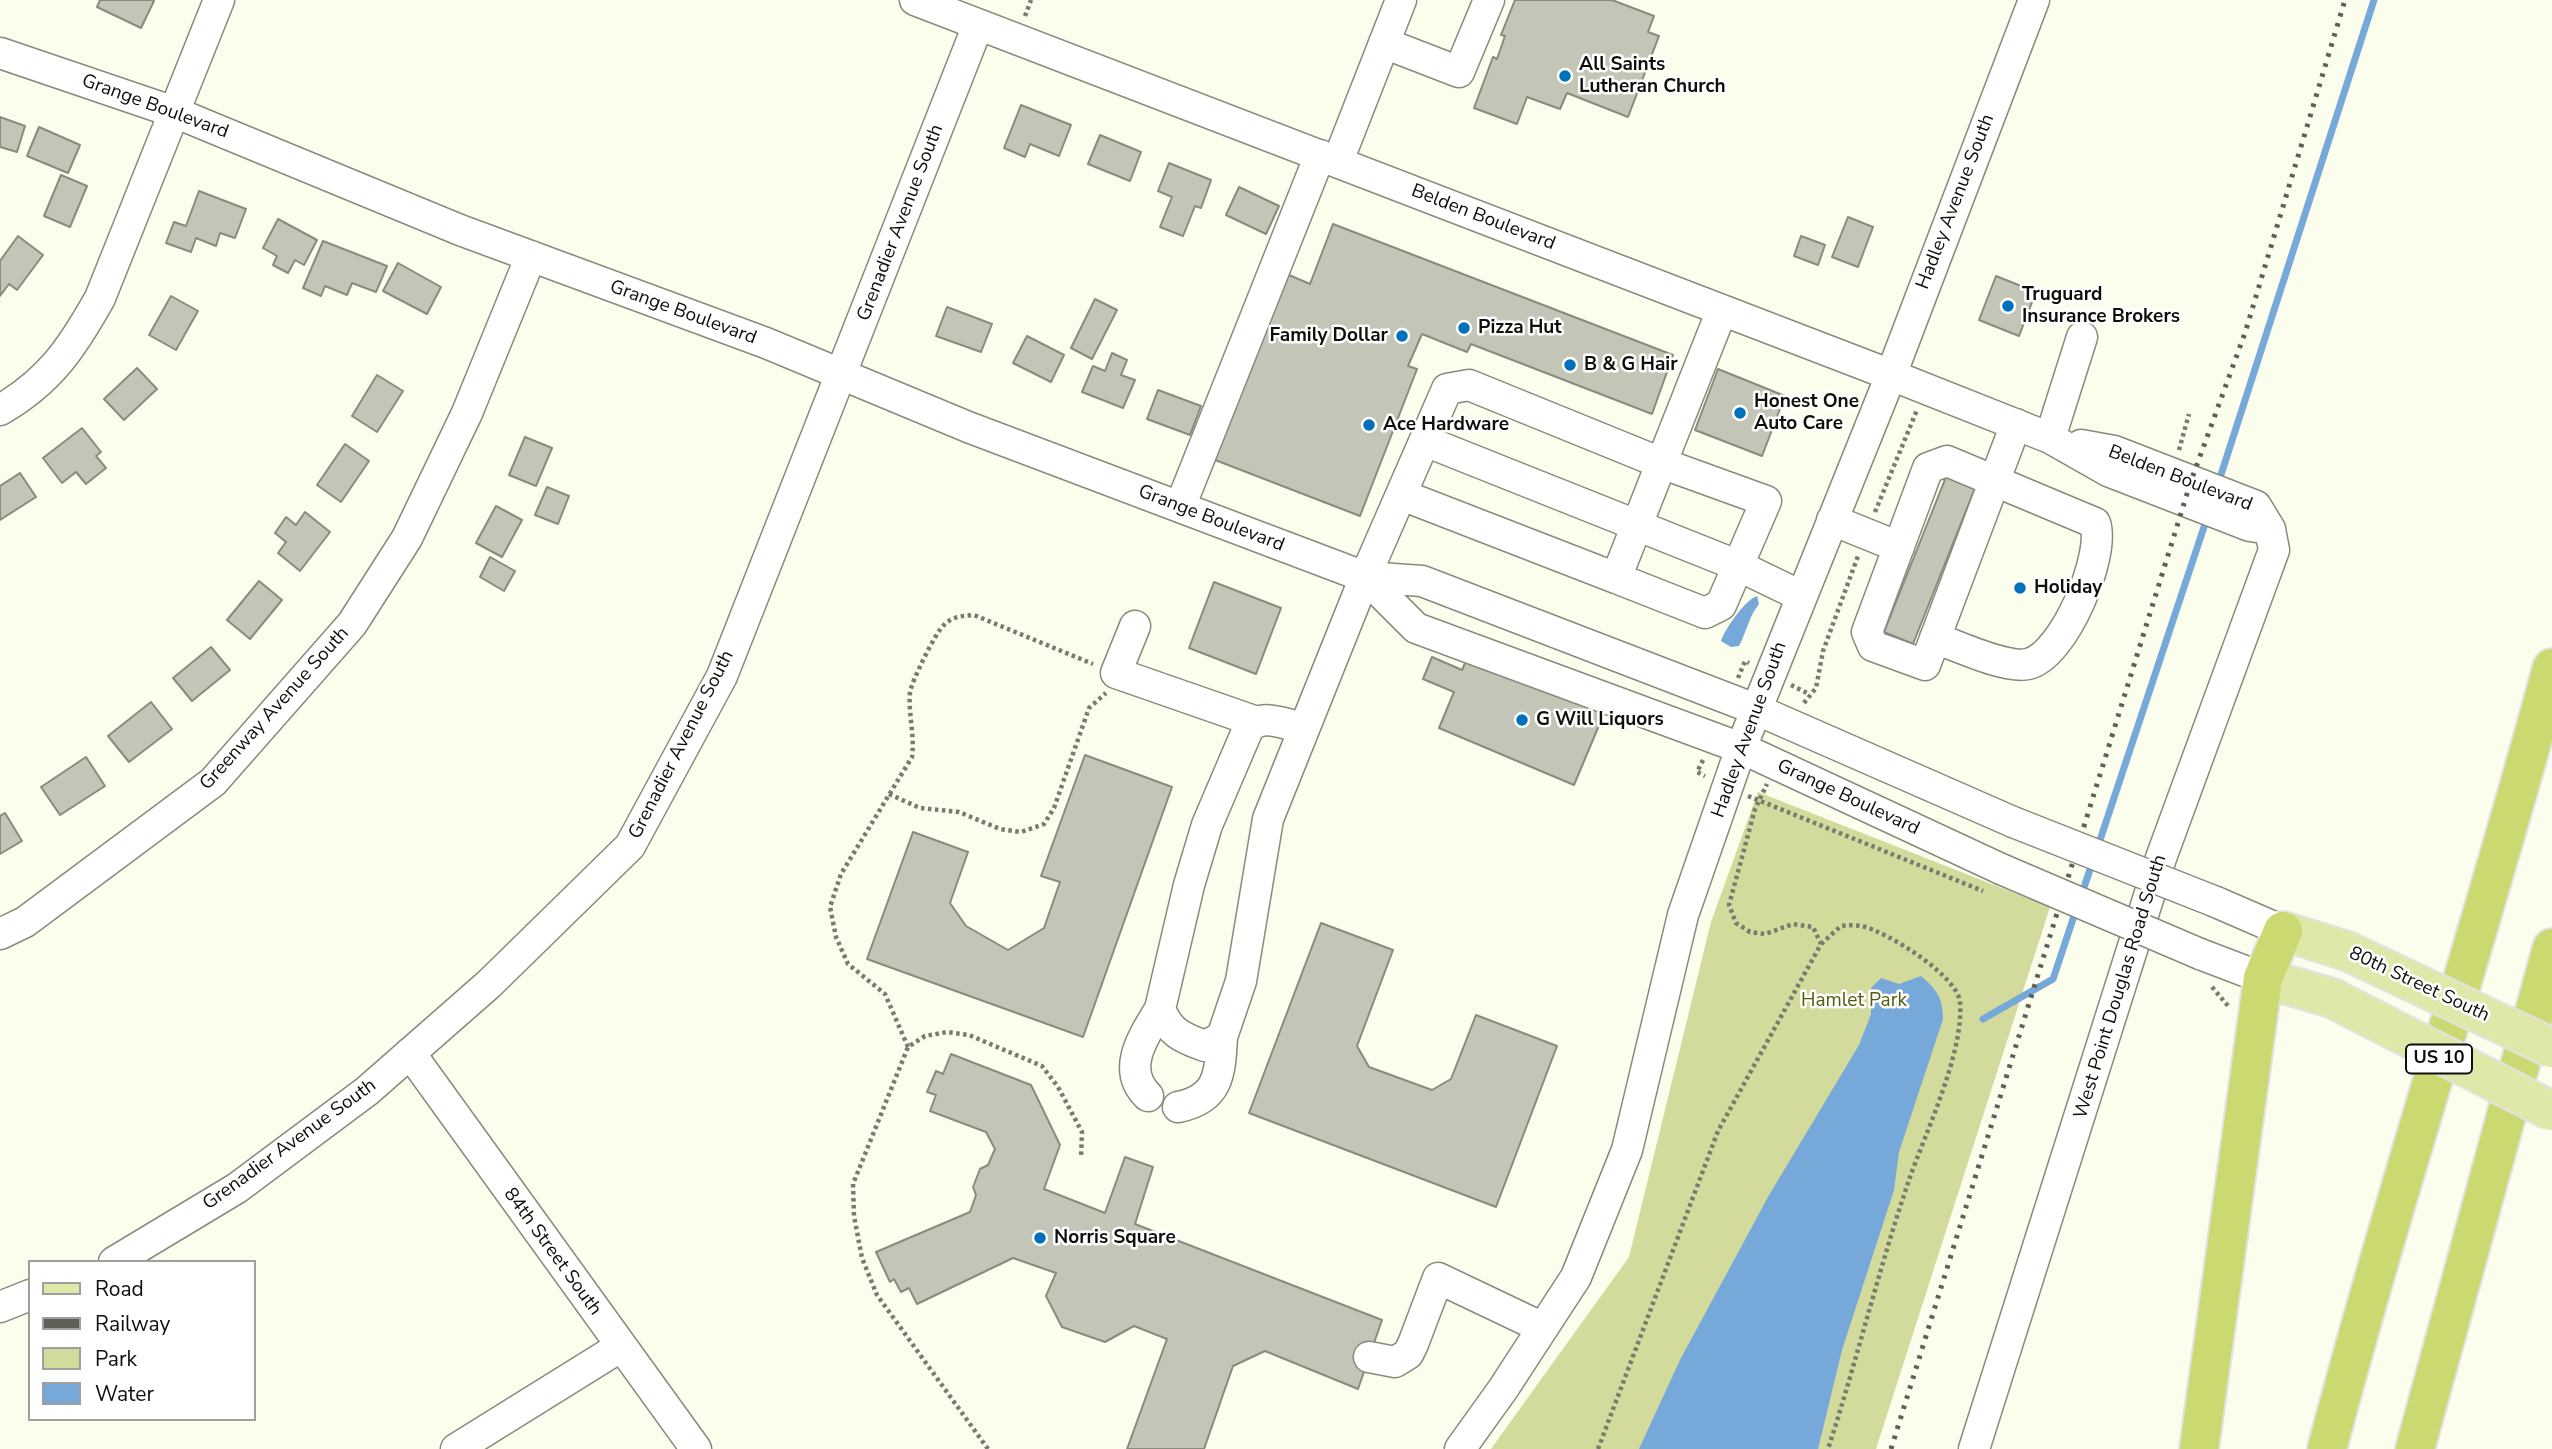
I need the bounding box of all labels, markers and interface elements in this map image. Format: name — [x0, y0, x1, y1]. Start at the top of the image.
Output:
place label: All Saints Lutheran Church — [1579, 54, 1726, 98]
marker: All Saints Lutheran Church — [1557, 68, 1573, 84]
street label: Grange Boulevard — [79, 70, 231, 144]
street label: Hadley Avenue South — [1912, 111, 2000, 293]
street label: Grenadier Avenue South — [853, 122, 949, 324]
street label: Belden Boulevard — [1408, 180, 1558, 256]
street label: Grange Boulevard — [607, 276, 759, 350]
place label: Truguard Insurance Brokers — [2022, 284, 2180, 328]
marker: Truguard Insurance Brokers — [2000, 298, 2016, 314]
place label: Pizza Hut — [1478, 317, 1562, 339]
marker: Pizza Hut — [1456, 320, 1472, 336]
place label: Family Dollar — [1269, 325, 1388, 347]
marker: Family Dollar — [1394, 328, 1410, 344]
place label: B & G Hair — [1584, 354, 1678, 376]
marker: B & G Hair — [1562, 357, 1578, 373]
place label: Honest One Auto Care — [1754, 391, 1859, 435]
marker: Honest One Auto Care — [1732, 405, 1748, 421]
place label: Ace Hardware — [1383, 414, 1509, 436]
marker: Ace Hardware — [1361, 417, 1377, 433]
street label: Belden Boulevard — [2105, 441, 2255, 517]
street label: Grange Boulevard — [1135, 481, 1287, 557]
place label: Holiday — [2034, 577, 2102, 599]
marker: Holiday — [2012, 580, 2028, 596]
street label: Greenway Avenue South — [196, 623, 354, 795]
street label: Hadley Avenue South — [1708, 639, 1792, 821]
street label: Grenadier Avenue South — [624, 647, 740, 843]
place label: G Will Liquors — [1536, 709, 1664, 731]
marker: G Will Liquors — [1514, 712, 1530, 728]
street label: Grange Boulevard — [1773, 755, 1923, 841]
street label: West Point Douglas Road South — [2070, 852, 2172, 1122]
street label: 80th Street South — [2345, 943, 2493, 1027]
park label: Hamlet Park — [1801, 990, 1907, 1012]
road number: US 10 — [2406, 1044, 2472, 1074]
street label: Grenadier Avenue South — [199, 1074, 381, 1216]
street label: 84th Street South — [498, 1184, 606, 1320]
place label: Norris Square — [1054, 1227, 1176, 1249]
marker: Norris Square — [1032, 1230, 1048, 1246]
legend — [28, 1260, 256, 1421]
text: Road — [95, 1275, 144, 1303]
text: Railway — [95, 1310, 170, 1338]
text: Park — [95, 1345, 137, 1373]
text: Water — [95, 1380, 154, 1408]

